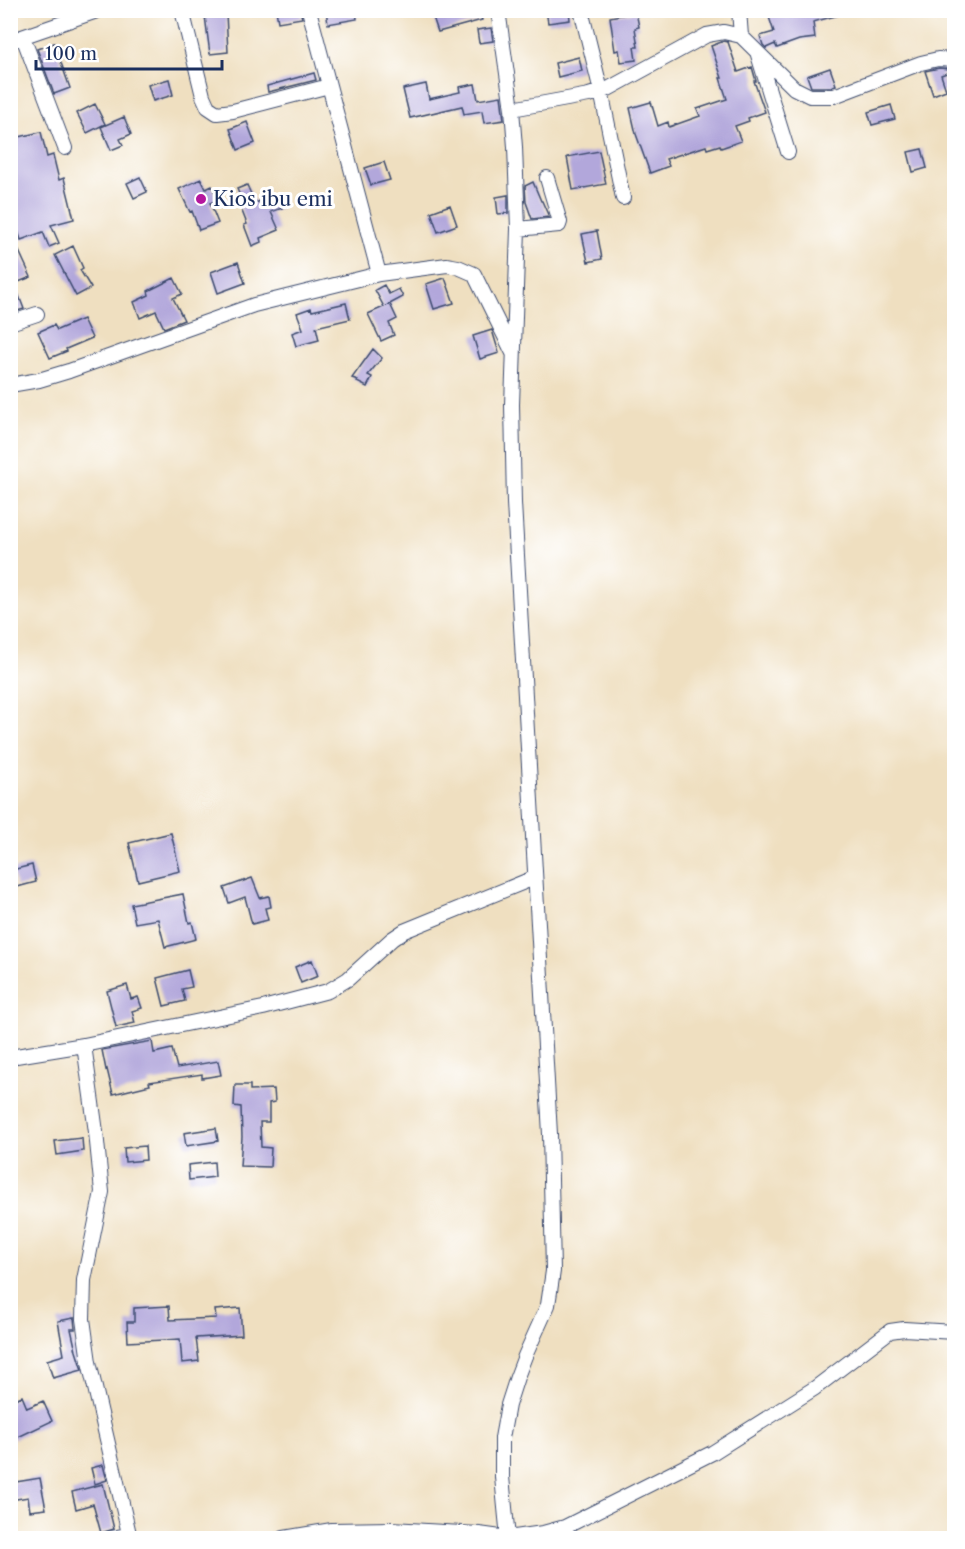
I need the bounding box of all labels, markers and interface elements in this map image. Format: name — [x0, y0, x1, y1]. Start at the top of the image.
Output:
scale bar — [36, 33, 222, 71]
text: 100 m — [45, 43, 97, 65]
place label: Kios ibu emi — [213, 187, 333, 211]
marker: Kios ibu emi — [194, 192, 208, 206]

